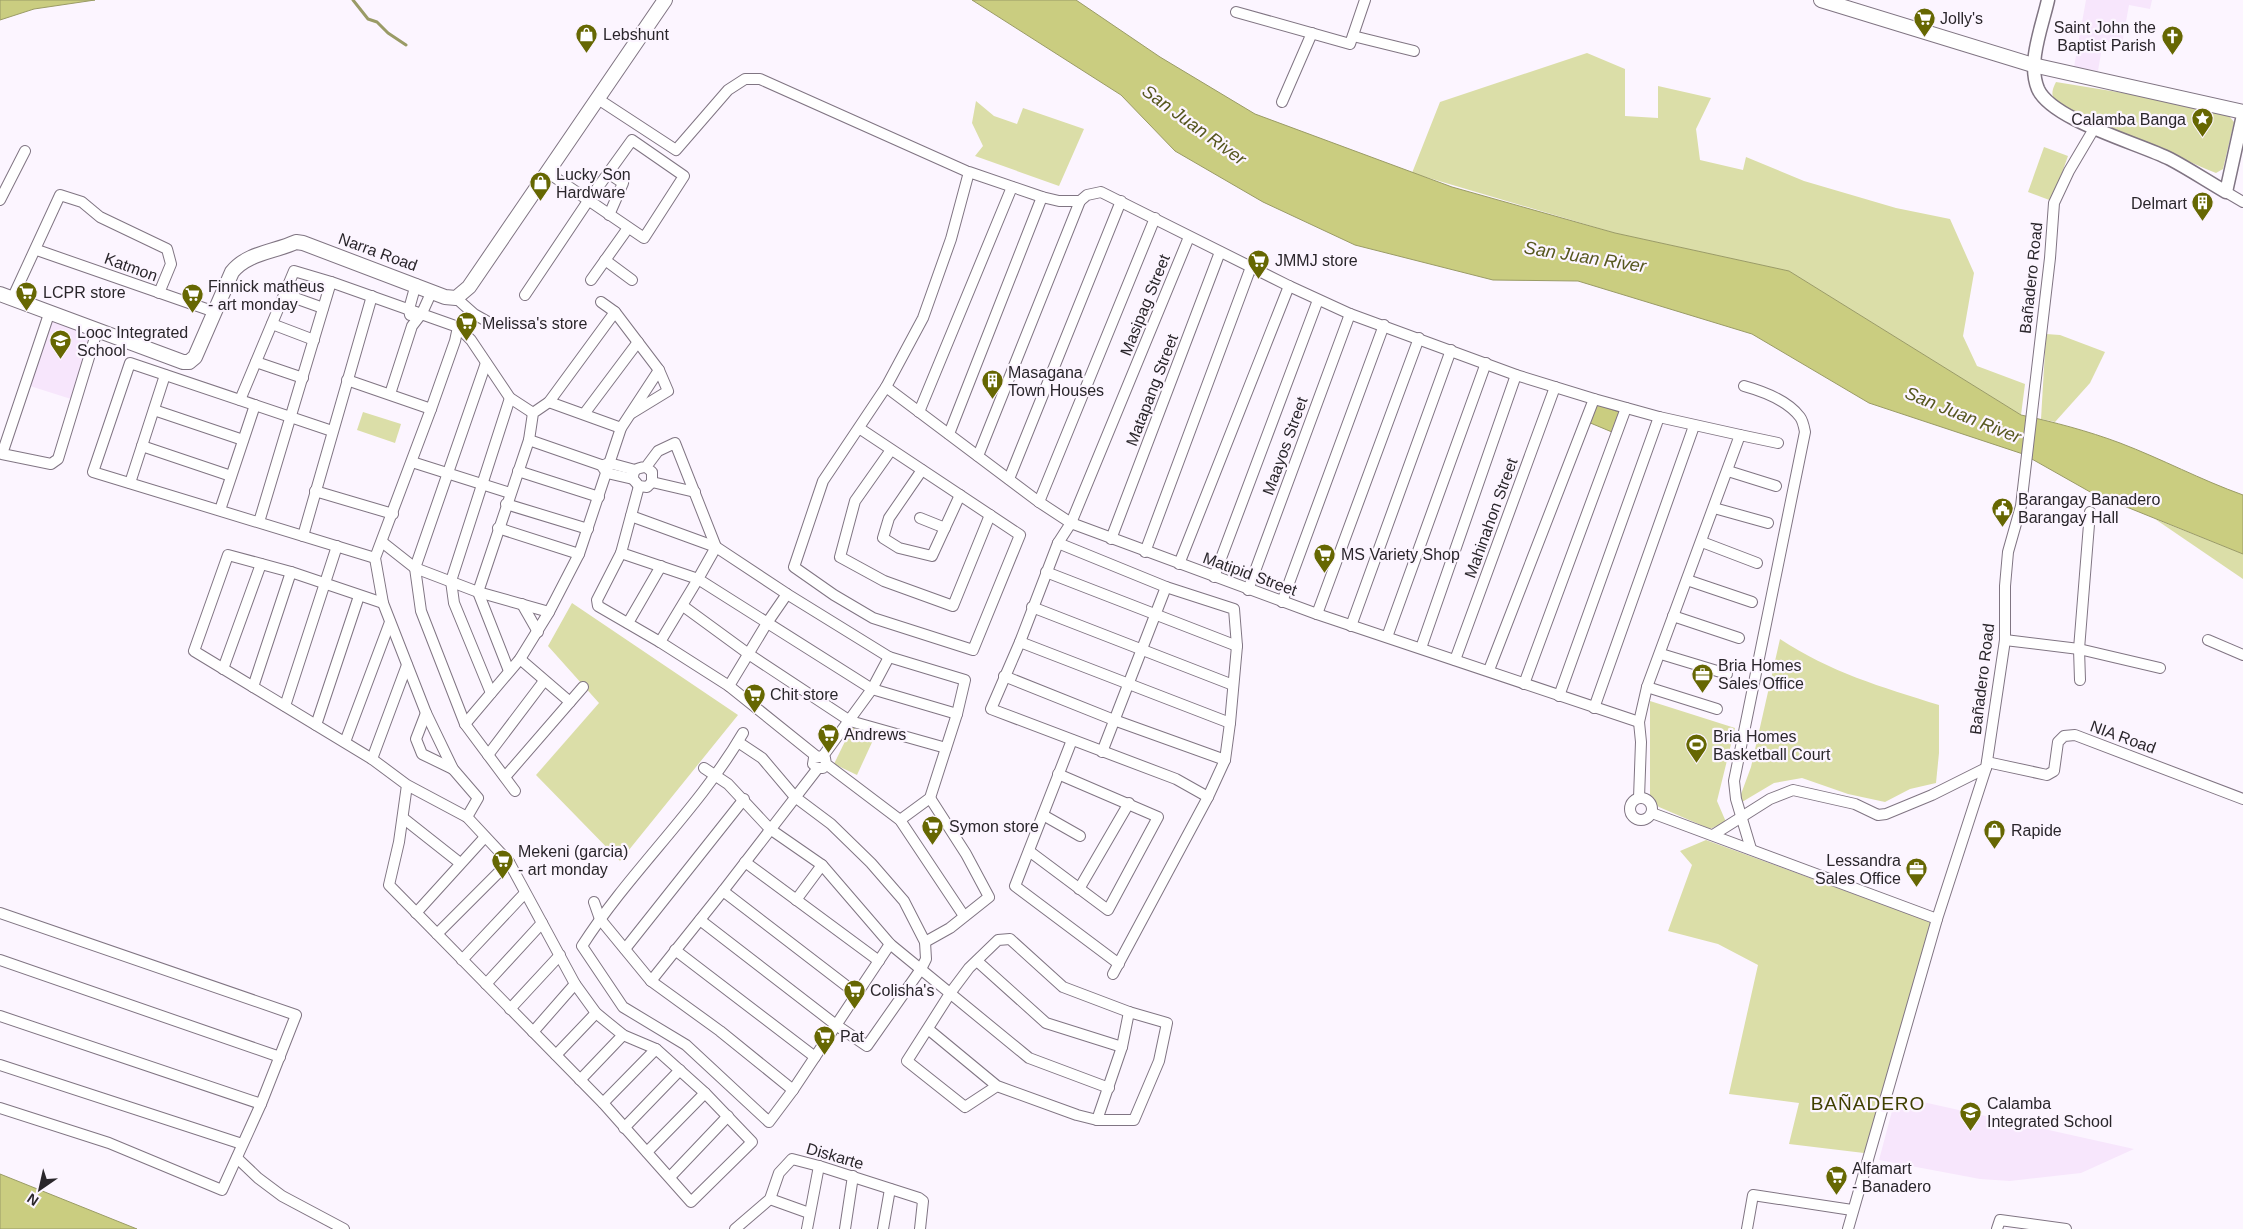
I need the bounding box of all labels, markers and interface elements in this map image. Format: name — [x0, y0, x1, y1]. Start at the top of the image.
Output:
supermarket icon: Jolly's — [1912, 6, 1936, 37]
place label: Jolly's — [1940, 10, 1983, 27]
place label: Saint John the Baptist Parish — [2054, 19, 2156, 54]
shop icon: Lebshunt — [575, 22, 599, 53]
church icon: Saint John the Baptist Parish — [2160, 24, 2184, 55]
place label: Lebshunt — [603, 26, 669, 43]
water label: San Juan River — [1138, 81, 1250, 170]
place icon: Calamba Banga — [2190, 107, 2214, 138]
place label: Calamba Banga — [2071, 111, 2186, 128]
place label: Lucky Son Hardware — [556, 166, 631, 201]
shop icon: Lucky Son Hardware — [528, 171, 552, 202]
building icon: Delmart — [2191, 191, 2215, 222]
place label: Delmart — [2131, 195, 2188, 212]
street label: Bañadero Road — [2017, 221, 2045, 335]
street label: Narra Road — [336, 230, 420, 274]
water label: San Juan River — [1523, 237, 1648, 277]
supermarket icon: JMMJ store — [1247, 248, 1271, 279]
street label: Katmon — [102, 250, 160, 284]
street label: Masipag Street — [1117, 251, 1173, 358]
place label: JMMJ store — [1275, 252, 1358, 269]
place label: Finnick matheus - art monday — [208, 278, 325, 313]
supermarket icon: LCPR store — [15, 280, 39, 311]
supermarket icon: Finnick matheus - art monday — [180, 283, 204, 314]
place label: LCPR store — [43, 284, 126, 301]
supermarket icon: Melissa's store — [454, 311, 478, 342]
place label: Melissa's store — [482, 315, 587, 332]
place label: Looc Integrated School — [77, 324, 188, 359]
school or university icon: Looc Integrated School — [49, 329, 73, 360]
street label: Matapang Street — [1123, 331, 1181, 448]
place label: Masagana Town Houses — [1008, 364, 1104, 399]
building icon: Masagana Town Houses — [980, 369, 1004, 400]
water label: San Juan River — [1902, 383, 2025, 448]
street label: Maayos Street — [1259, 394, 1311, 497]
street label: Mahinahon Street — [1461, 455, 1521, 580]
place label: Barangay Banadero Barangay Hall — [2018, 491, 2160, 526]
public building icon: Barangay Banadero Barangay Hall — [1990, 496, 2014, 527]
supermarket icon: MS Variety Shop — [1313, 542, 1337, 573]
place label: MS Variety Shop — [1341, 546, 1460, 563]
street label: Matipid Street — [1201, 549, 1300, 599]
street label: Bañadero Road — [1967, 622, 1997, 736]
place label: Bria Homes Sales Office — [1718, 657, 1804, 692]
office icon: Bria Homes Sales Office — [1690, 662, 1714, 693]
supermarket icon: Chit store — [742, 682, 766, 713]
place label: Chit store — [770, 686, 839, 703]
street label: NIA Road — [2088, 717, 2158, 757]
supermarket icon: Andrews — [816, 722, 840, 753]
place label: Andrews — [844, 726, 906, 743]
place label: Bria Homes Basketball Court — [1713, 728, 1831, 763]
sports icon: Bria Homes Basketball Court — [1685, 733, 1709, 764]
supermarket icon: Symon store — [921, 814, 945, 845]
place label: Symon store — [949, 818, 1039, 835]
shop icon: Rapide — [1983, 818, 2007, 849]
place label: Rapide — [2011, 822, 2062, 839]
place label: Mekeni (garcia) - art monday — [518, 843, 628, 878]
supermarket icon: Mekeni (garcia) - art monday — [490, 848, 514, 879]
place label: Lessandra Sales Office — [1815, 852, 1901, 887]
office icon: Lessandra Sales Office — [1905, 857, 1929, 888]
supermarket icon: Colisha's — [842, 978, 866, 1009]
place label: Colisha's — [870, 982, 934, 999]
supermarket icon: Pat — [812, 1024, 836, 1055]
place label: Pat — [840, 1028, 865, 1045]
district label: BAÑADERO — [1811, 1093, 1925, 1114]
place label: Calamba Integrated School — [1987, 1095, 2112, 1130]
school or university icon: Calamba Integrated School — [1959, 1100, 1983, 1131]
street label: Diskarte — [804, 1140, 866, 1172]
place label: Alfamart - Banadero — [1852, 1160, 1931, 1195]
north arrow — [15, 1164, 65, 1214]
supermarket icon: Alfamart - Banadero — [1824, 1165, 1848, 1196]
text: N — [24, 1190, 41, 1209]

